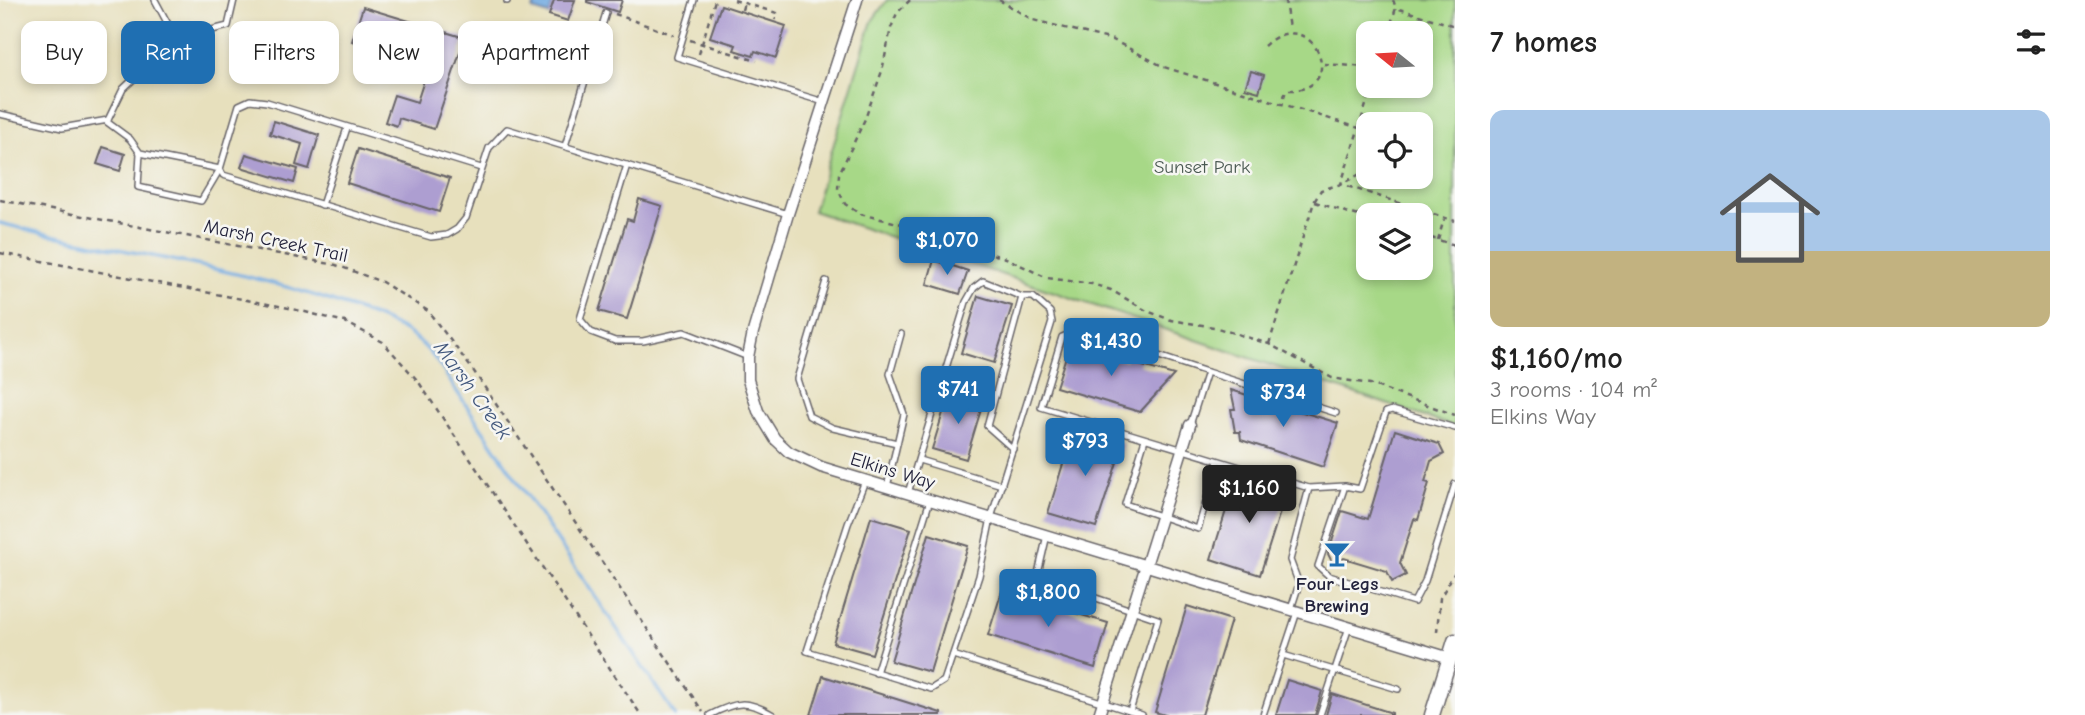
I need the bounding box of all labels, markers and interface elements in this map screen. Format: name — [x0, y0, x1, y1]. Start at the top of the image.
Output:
chip: Buy — [21, 21, 107, 84]
chip: Rent — [121, 21, 215, 84]
chip: Filters — [229, 21, 339, 84]
chip: New — [353, 21, 444, 84]
chip: Apartment — [458, 21, 613, 84]
north arrow — [1356, 21, 1433, 98]
map controls — [1356, 21, 1433, 280]
icon: filters — [2012, 23, 2050, 61]
text: 7 homes — [1490, 25, 1597, 60]
button: locate — [1356, 112, 1433, 189]
icon: home — [1707, 155, 1833, 281]
park label: Sunset Park — [1154, 156, 1251, 178]
button: layers — [1356, 203, 1433, 280]
street label: Marsh Creek Trail — [202, 215, 350, 267]
pin: $1,070 — [890, 218, 1004, 277]
text: $1,070 — [915, 226, 979, 253]
pin: $1,430 — [1054, 318, 1168, 378]
text: $1,430 — [1080, 327, 1142, 354]
water label: Marsh Creek — [429, 335, 517, 445]
text: $1,160/mo — [1490, 341, 1623, 376]
pin: $741 — [917, 366, 999, 426]
pin: $734 — [1242, 370, 1324, 429]
text: $741 — [937, 375, 979, 402]
text: 3 rooms · 104 m² — [1490, 376, 1657, 403]
text: $734 — [1260, 378, 1306, 405]
text: Elkins Way — [1490, 403, 1596, 430]
pin: $793 — [1044, 419, 1126, 478]
text: $793 — [1061, 427, 1109, 454]
street label: Elkins Way — [848, 448, 938, 494]
pin: $1,160 — [1192, 466, 1306, 525]
text: $1,160 — [1218, 474, 1280, 501]
bar icon: Four Legs Brewing — [1322, 539, 1352, 569]
pin: $1,800 — [991, 570, 1105, 629]
place label: Four Legs Brewing — [1296, 573, 1378, 617]
text: $1,800 — [1015, 578, 1081, 605]

